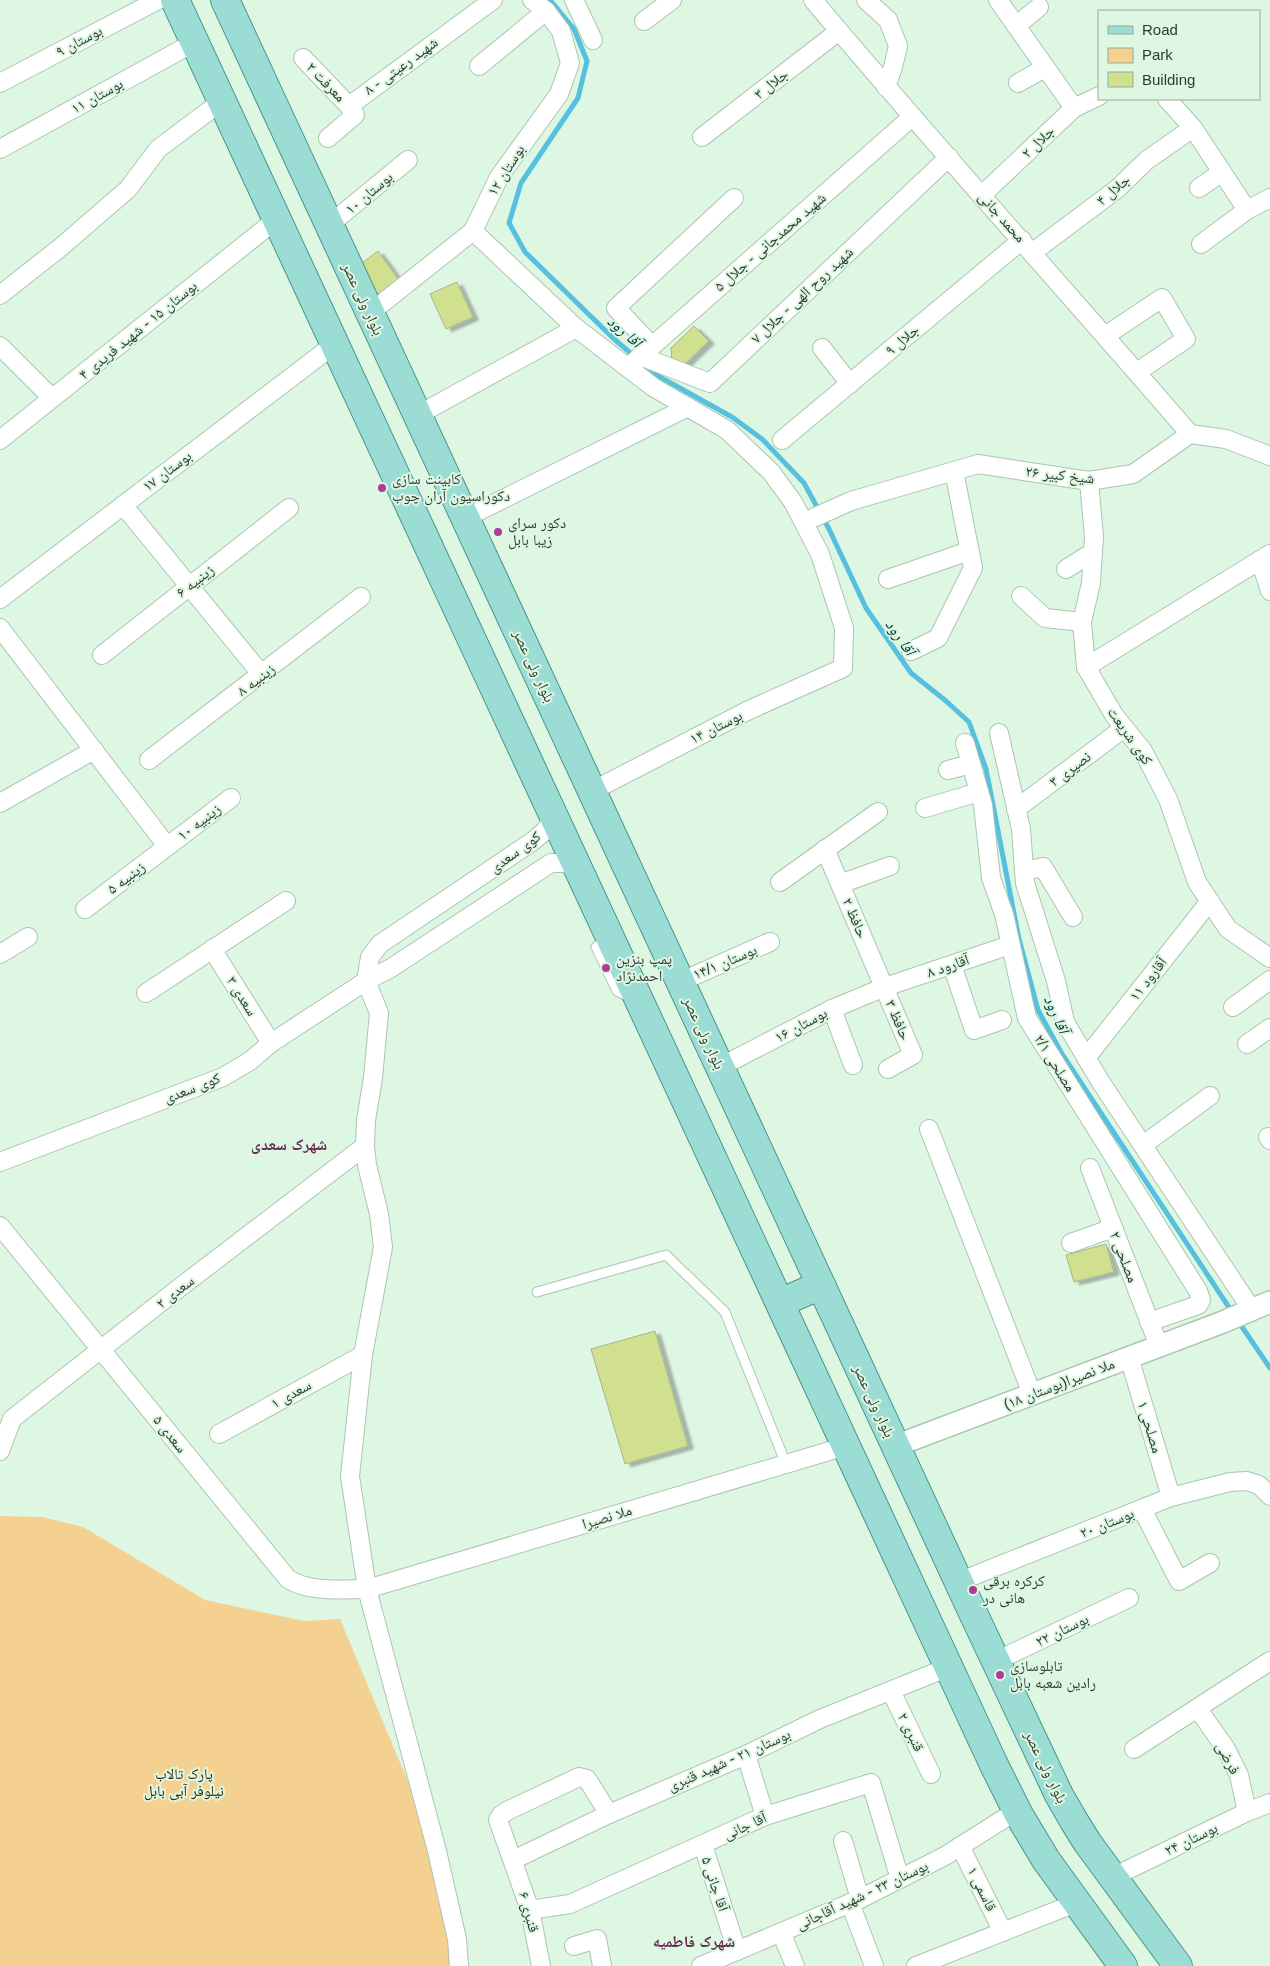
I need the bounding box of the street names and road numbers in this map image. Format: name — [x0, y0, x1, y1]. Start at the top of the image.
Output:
street label: بوستان ۹ — [53, 21, 106, 62]
street label: شهید رعیتی - ۸ — [361, 33, 442, 100]
street label: معرفت ۲ — [303, 58, 349, 106]
street label: جلال ۳ — [750, 65, 793, 104]
street label: بوستان ۱۱ — [68, 74, 127, 118]
street label: جلال ۲ — [1018, 122, 1059, 163]
street label: بوستان ۱۲ — [483, 141, 529, 199]
street label: بوستان ۱۰ — [342, 168, 397, 219]
street label: جلال ۴ — [1092, 170, 1135, 210]
street label: محمد جانی — [974, 188, 1030, 247]
street label: شهید محمدجانی - جلال ۵ — [710, 189, 830, 296]
street label: شهید روح الهی - جلال ۷ — [747, 243, 858, 348]
street label: بلوار ولی عصر — [337, 259, 388, 339]
street label: بوستان ۱۵ - شهید فریدی ۴ — [75, 277, 201, 384]
street label: جلال ۹ — [881, 320, 924, 360]
street label: بوستان ۱۷ — [139, 447, 196, 496]
street label: شیخ کبیر ۲۶ — [1025, 462, 1095, 489]
street label: زینبیه ۶ — [173, 561, 218, 601]
street label: بلوار ولی عصر — [508, 626, 559, 706]
street label: زینبیه ۸ — [233, 660, 279, 700]
street label: کوی شریعت — [1103, 704, 1156, 769]
street label: بوستان ۱۴ — [687, 706, 746, 749]
street label: نصیری ۳ — [1046, 748, 1095, 791]
street label: زینبیه ۱۰ — [174, 800, 224, 844]
street label: کوی سعدی — [486, 827, 545, 877]
street label: زینبیه ۵ — [103, 858, 149, 898]
street label: حافظ ۲ — [839, 895, 872, 941]
street label: بوستان ۱۴/۱ — [690, 941, 760, 984]
street label: آقارود ۸ — [924, 950, 973, 982]
street label: آقارود ۱۱ — [1125, 953, 1171, 1004]
street label: سعدی ۳ — [222, 973, 261, 1020]
street label: بلوار ولی عصر — [678, 993, 729, 1073]
street label: حافظ ۳ — [882, 997, 915, 1043]
street label: بوستان ۱۶ — [772, 1004, 831, 1047]
street label: مصلحی ۲/۱ — [1029, 1031, 1080, 1096]
street label: کوی سعدی — [161, 1069, 223, 1108]
street label: مصلحی ۲ — [1105, 1229, 1142, 1286]
street label: سعدی ۲ — [152, 1271, 198, 1313]
street label: ملا نصیرا(بوستان ۱۸) — [1001, 1354, 1118, 1414]
street label: بلوار ولی عصر — [848, 1361, 899, 1441]
street label: سعدی ۱ — [268, 1376, 315, 1413]
street label: مصلحی ۱ — [1133, 1399, 1166, 1456]
street label: سعدی ۵ — [149, 1411, 191, 1457]
street label: ملا نصیرا — [580, 1501, 634, 1533]
street label: بوستان ۲۰ — [1077, 1504, 1137, 1543]
street label: بوستان ۲۲ — [1033, 1609, 1092, 1651]
street label: قنبری ۲ — [893, 1709, 928, 1755]
street label: بوستان ۲۱ - شهید قنبری — [665, 1725, 794, 1796]
street label: بلوار ولی عصر — [1019, 1727, 1071, 1807]
street label: فرضی — [1211, 1739, 1244, 1778]
street label: آقا جانی — [721, 1808, 771, 1844]
street label: بوستان ۲۴ — [1162, 1818, 1221, 1860]
street label: آقا جانی ۵ — [697, 1854, 733, 1915]
street label: بوستان ۲۳ - شهید آقاجانی — [793, 1856, 931, 1934]
street label: قاسمی ۱ — [963, 1864, 1000, 1915]
street label: قنبری ۶ — [514, 1890, 543, 1935]

